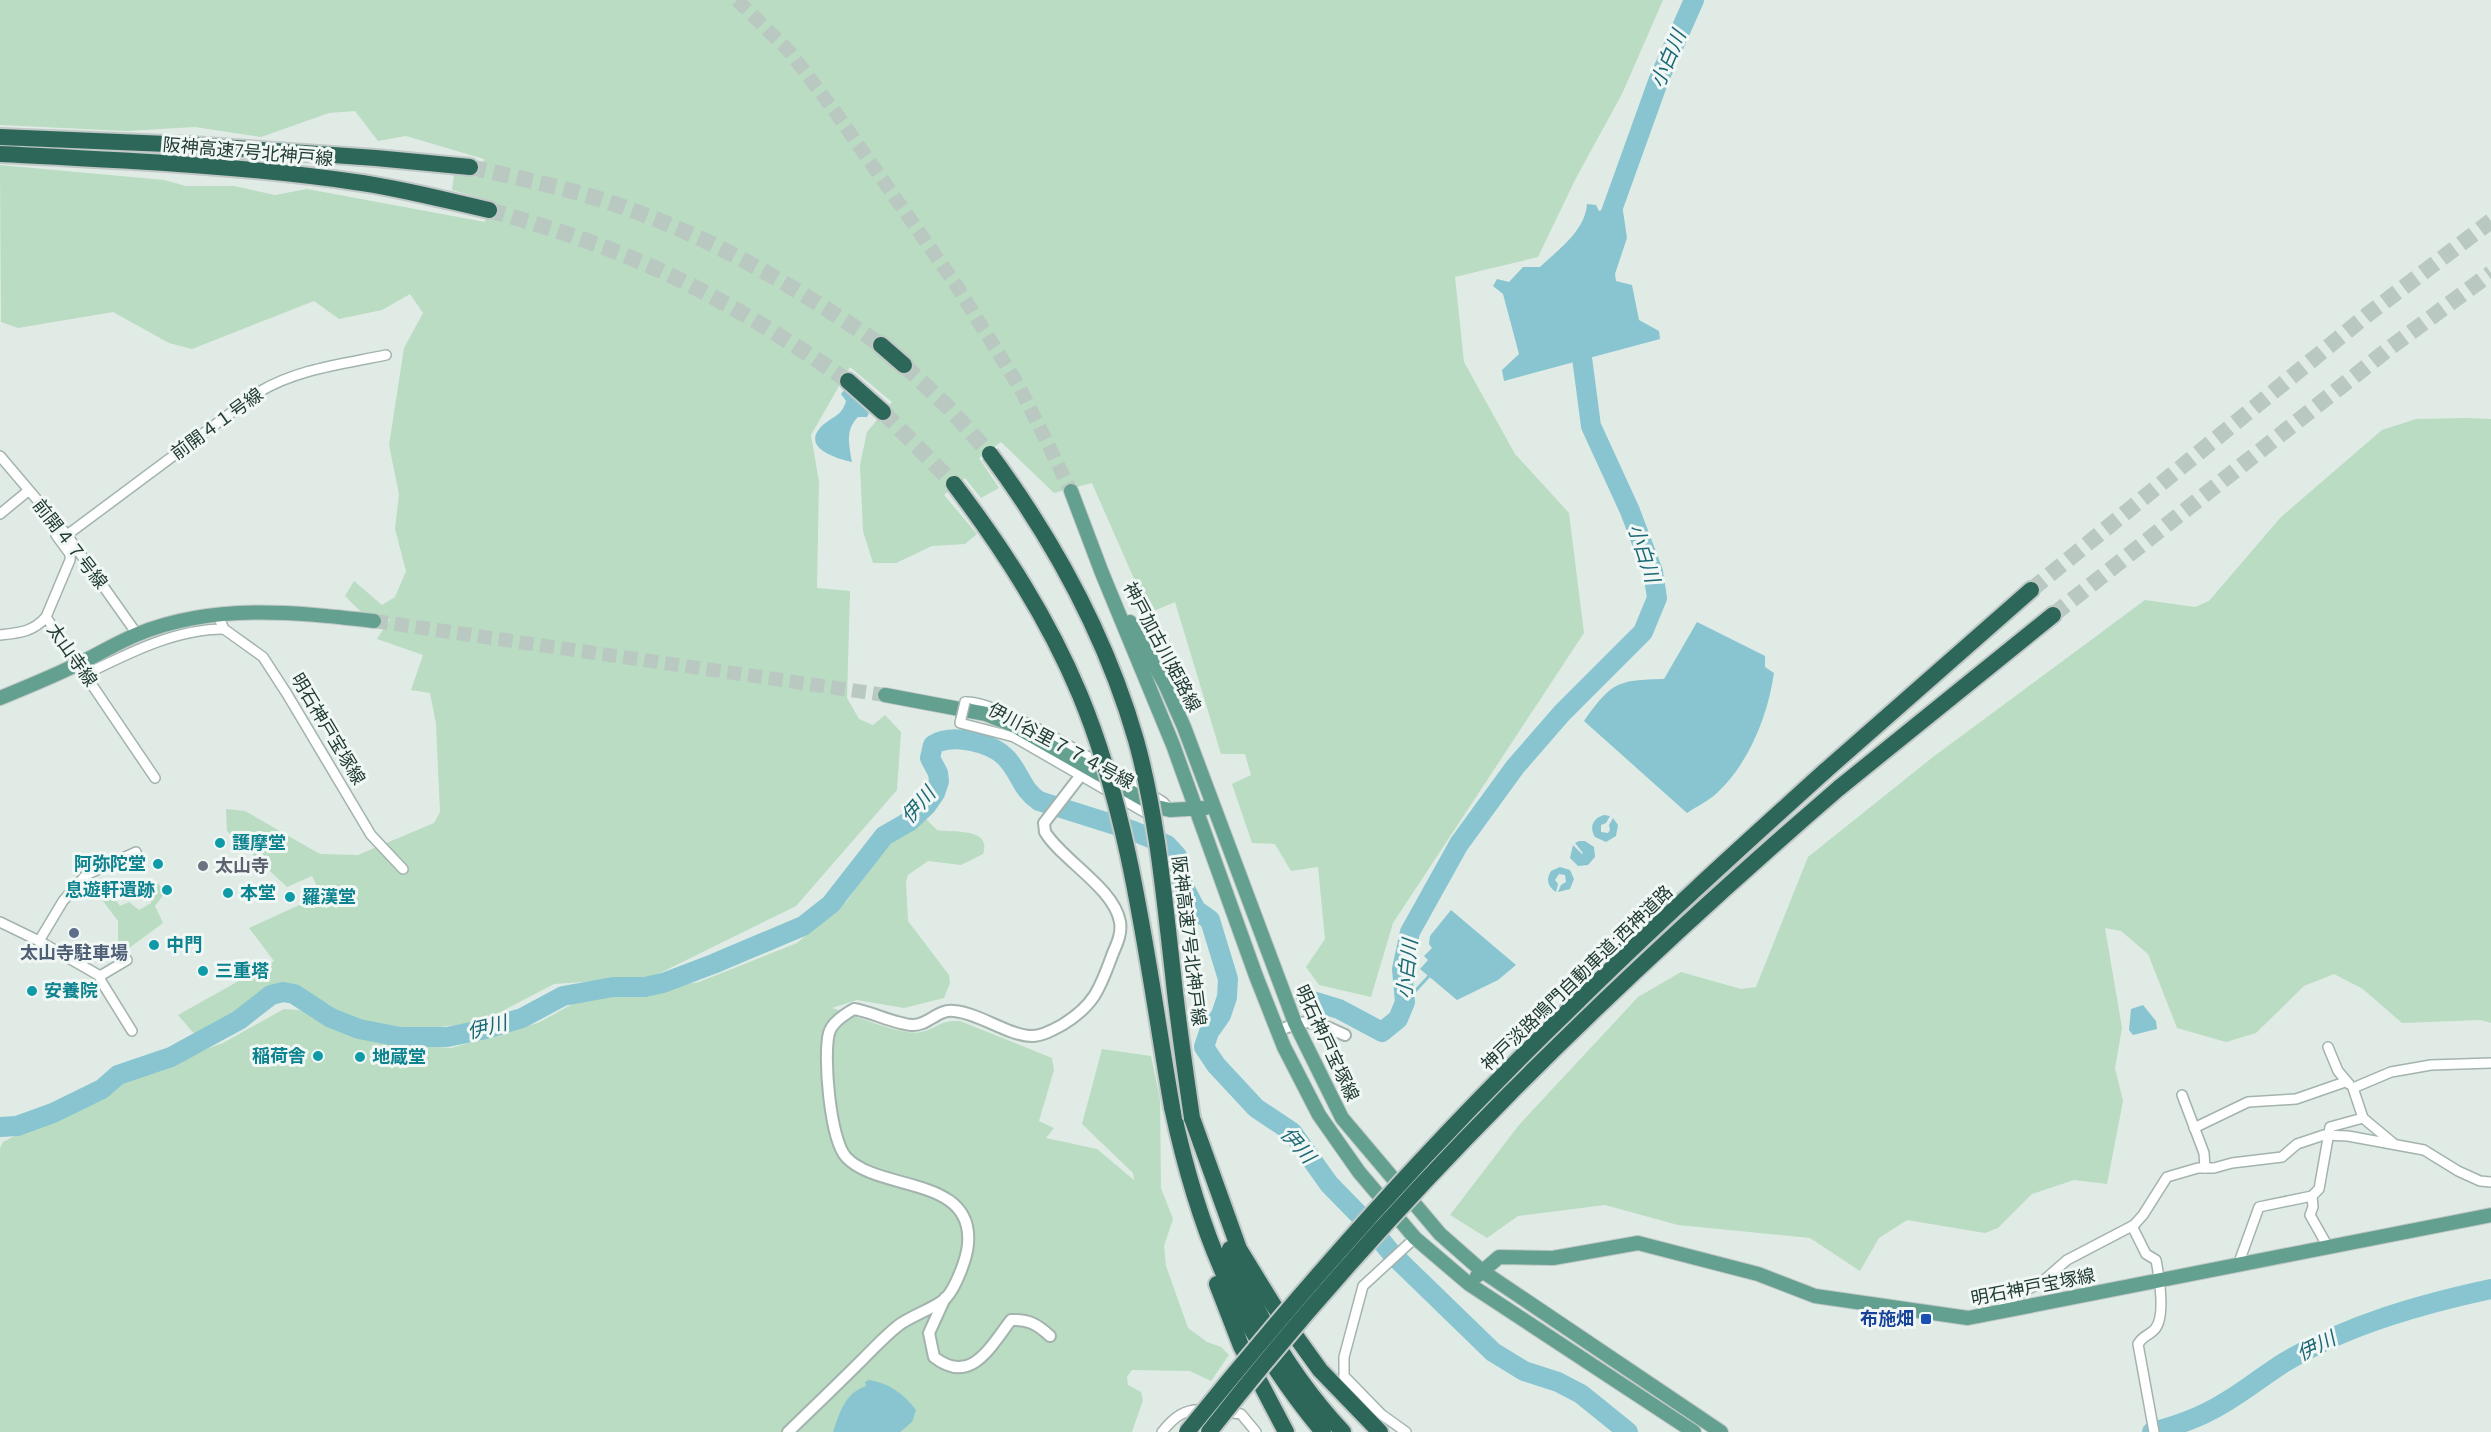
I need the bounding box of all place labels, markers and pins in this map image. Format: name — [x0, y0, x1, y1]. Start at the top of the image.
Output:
place label: 護摩堂 — [232, 830, 286, 854]
marker: 護摩堂 — [213, 836, 227, 850]
place label: 阿弥陀堂 — [74, 851, 146, 875]
place label: 太山寺 — [215, 853, 269, 877]
marker: 阿弥陀堂 — [151, 857, 165, 871]
marker: 太山寺 — [196, 859, 210, 873]
place label: 息遊軒遺跡 — [65, 877, 155, 901]
place label: 本堂 — [240, 880, 276, 904]
marker: 息遊軒遺跡 — [160, 883, 174, 897]
place label: 羅漢堂 — [302, 884, 356, 908]
marker: 本堂 — [221, 886, 235, 900]
marker: 羅漢堂 — [283, 890, 297, 904]
marker: 太山寺駐車場 — [67, 926, 81, 940]
place label: 中門 — [166, 932, 202, 956]
marker: 中門 — [147, 938, 161, 952]
place label: 太山寺駐車場 — [20, 940, 128, 964]
place label: 三重塔 — [215, 958, 269, 982]
marker: 三重塔 — [196, 964, 210, 978]
place label: 安養院 — [44, 978, 98, 1002]
marker: 安養院 — [25, 984, 39, 998]
place label: 稲荷舎 — [252, 1043, 306, 1067]
place label: 地蔵堂 — [372, 1044, 426, 1068]
marker: 稲荷舎 — [311, 1049, 325, 1063]
marker: 地蔵堂 — [353, 1050, 367, 1064]
place label: 布施畑 — [1860, 1306, 1914, 1330]
marker: 布施畑 — [1919, 1312, 1933, 1326]

